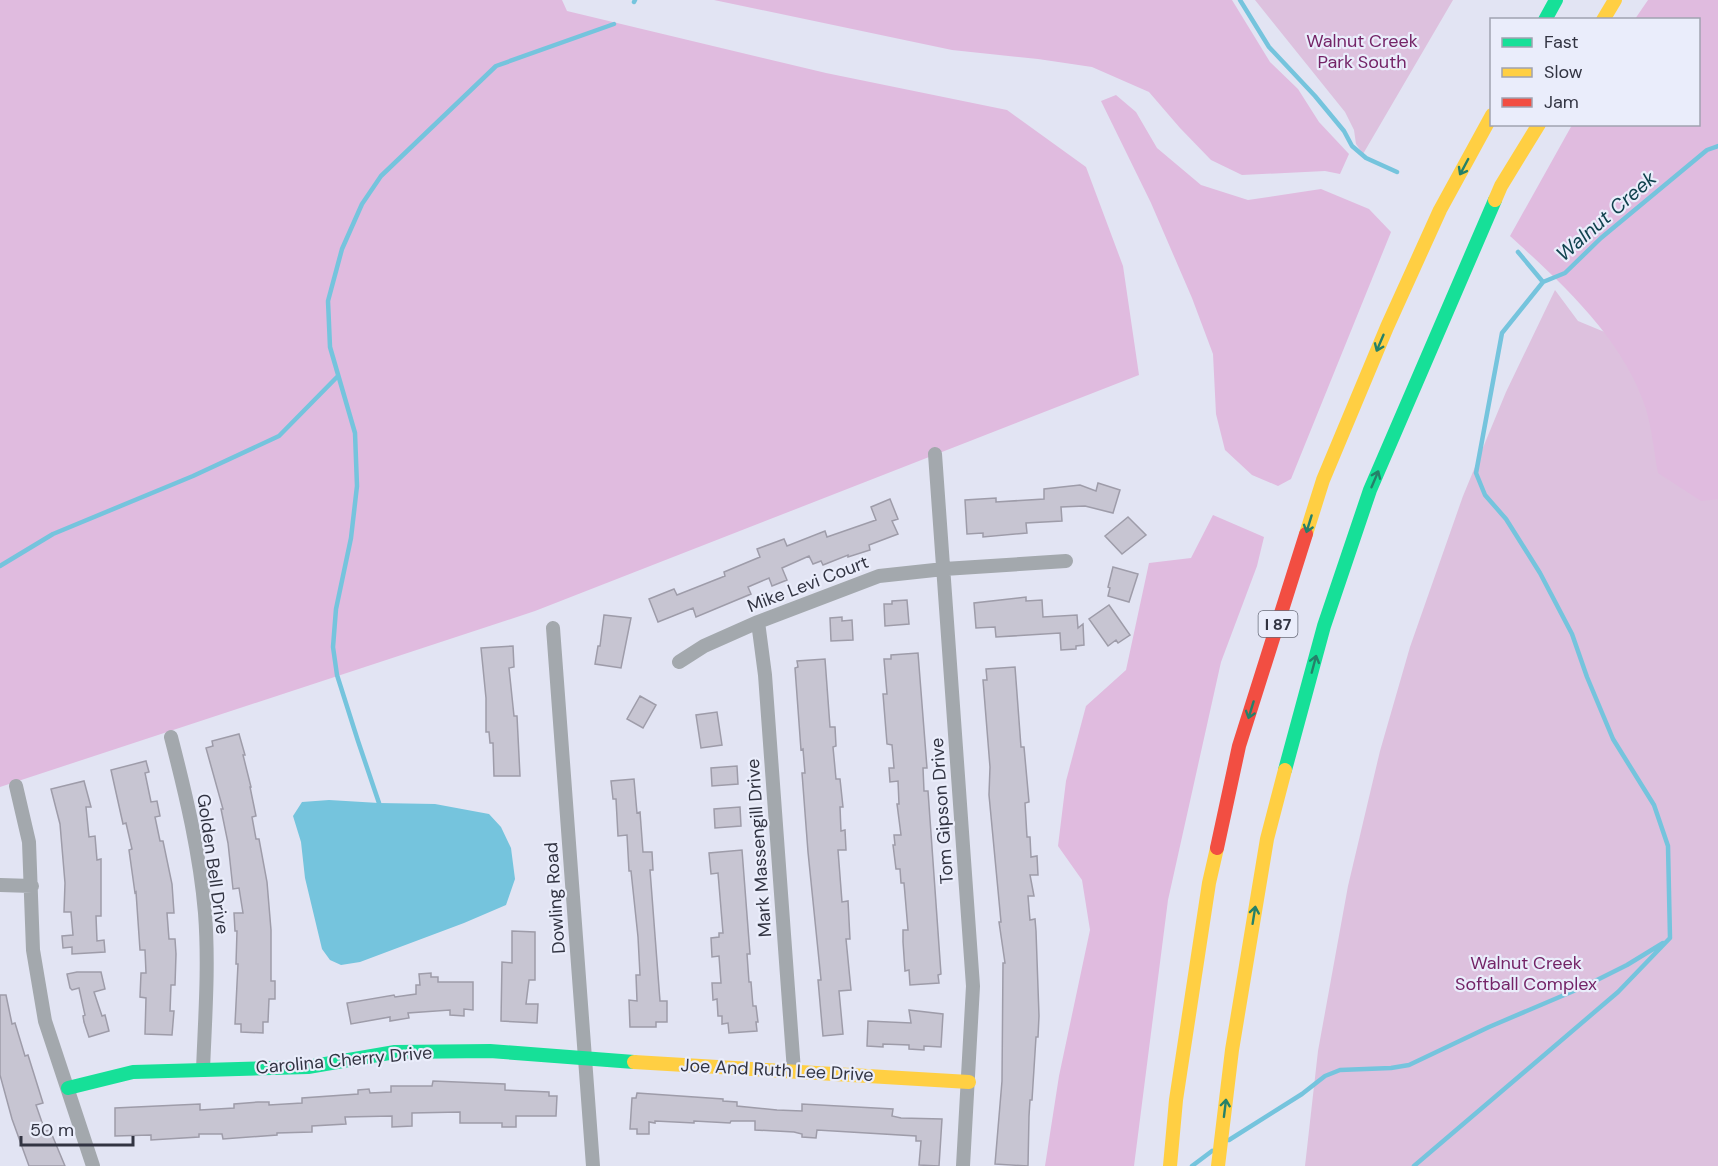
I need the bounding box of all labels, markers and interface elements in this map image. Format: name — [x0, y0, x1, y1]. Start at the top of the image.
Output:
legend — [1490, 18, 1700, 126]
park label: Walnut Creek Park South — [1306, 29, 1418, 74]
text: Fast — [1544, 30, 1579, 54]
text: Slow — [1544, 60, 1583, 84]
text: Jam — [1544, 90, 1579, 114]
one-way arrow — [1458, 158, 1470, 175]
water label: Walnut Creek — [1550, 165, 1662, 267]
one-way arrow — [1374, 333, 1385, 352]
one-way arrow — [1369, 471, 1381, 489]
one-way arrow — [1303, 514, 1314, 533]
street label: Mike Levi Court — [744, 550, 872, 618]
road number: I 87 — [1258, 611, 1298, 637]
one-way arrow — [1308, 655, 1320, 674]
one-way arrow — [1244, 700, 1255, 719]
street label: Tom Gipson Drive — [925, 737, 959, 885]
street label: Mark Massengill Drive — [741, 758, 777, 938]
street label: Golden Bell Drive — [191, 792, 235, 936]
street label: Dowling Road — [539, 841, 571, 955]
one-way arrow — [1249, 906, 1260, 925]
park label: Walnut Creek Softball Complex — [1455, 951, 1597, 996]
street label: Carolina Cherry Drive — [255, 1040, 433, 1080]
street label: Joe And Ruth Lee Drive — [680, 1053, 874, 1087]
one-way arrow — [1220, 1098, 1231, 1118]
scale bar — [21, 1109, 134, 1147]
text: 50 m — [30, 1118, 74, 1142]

